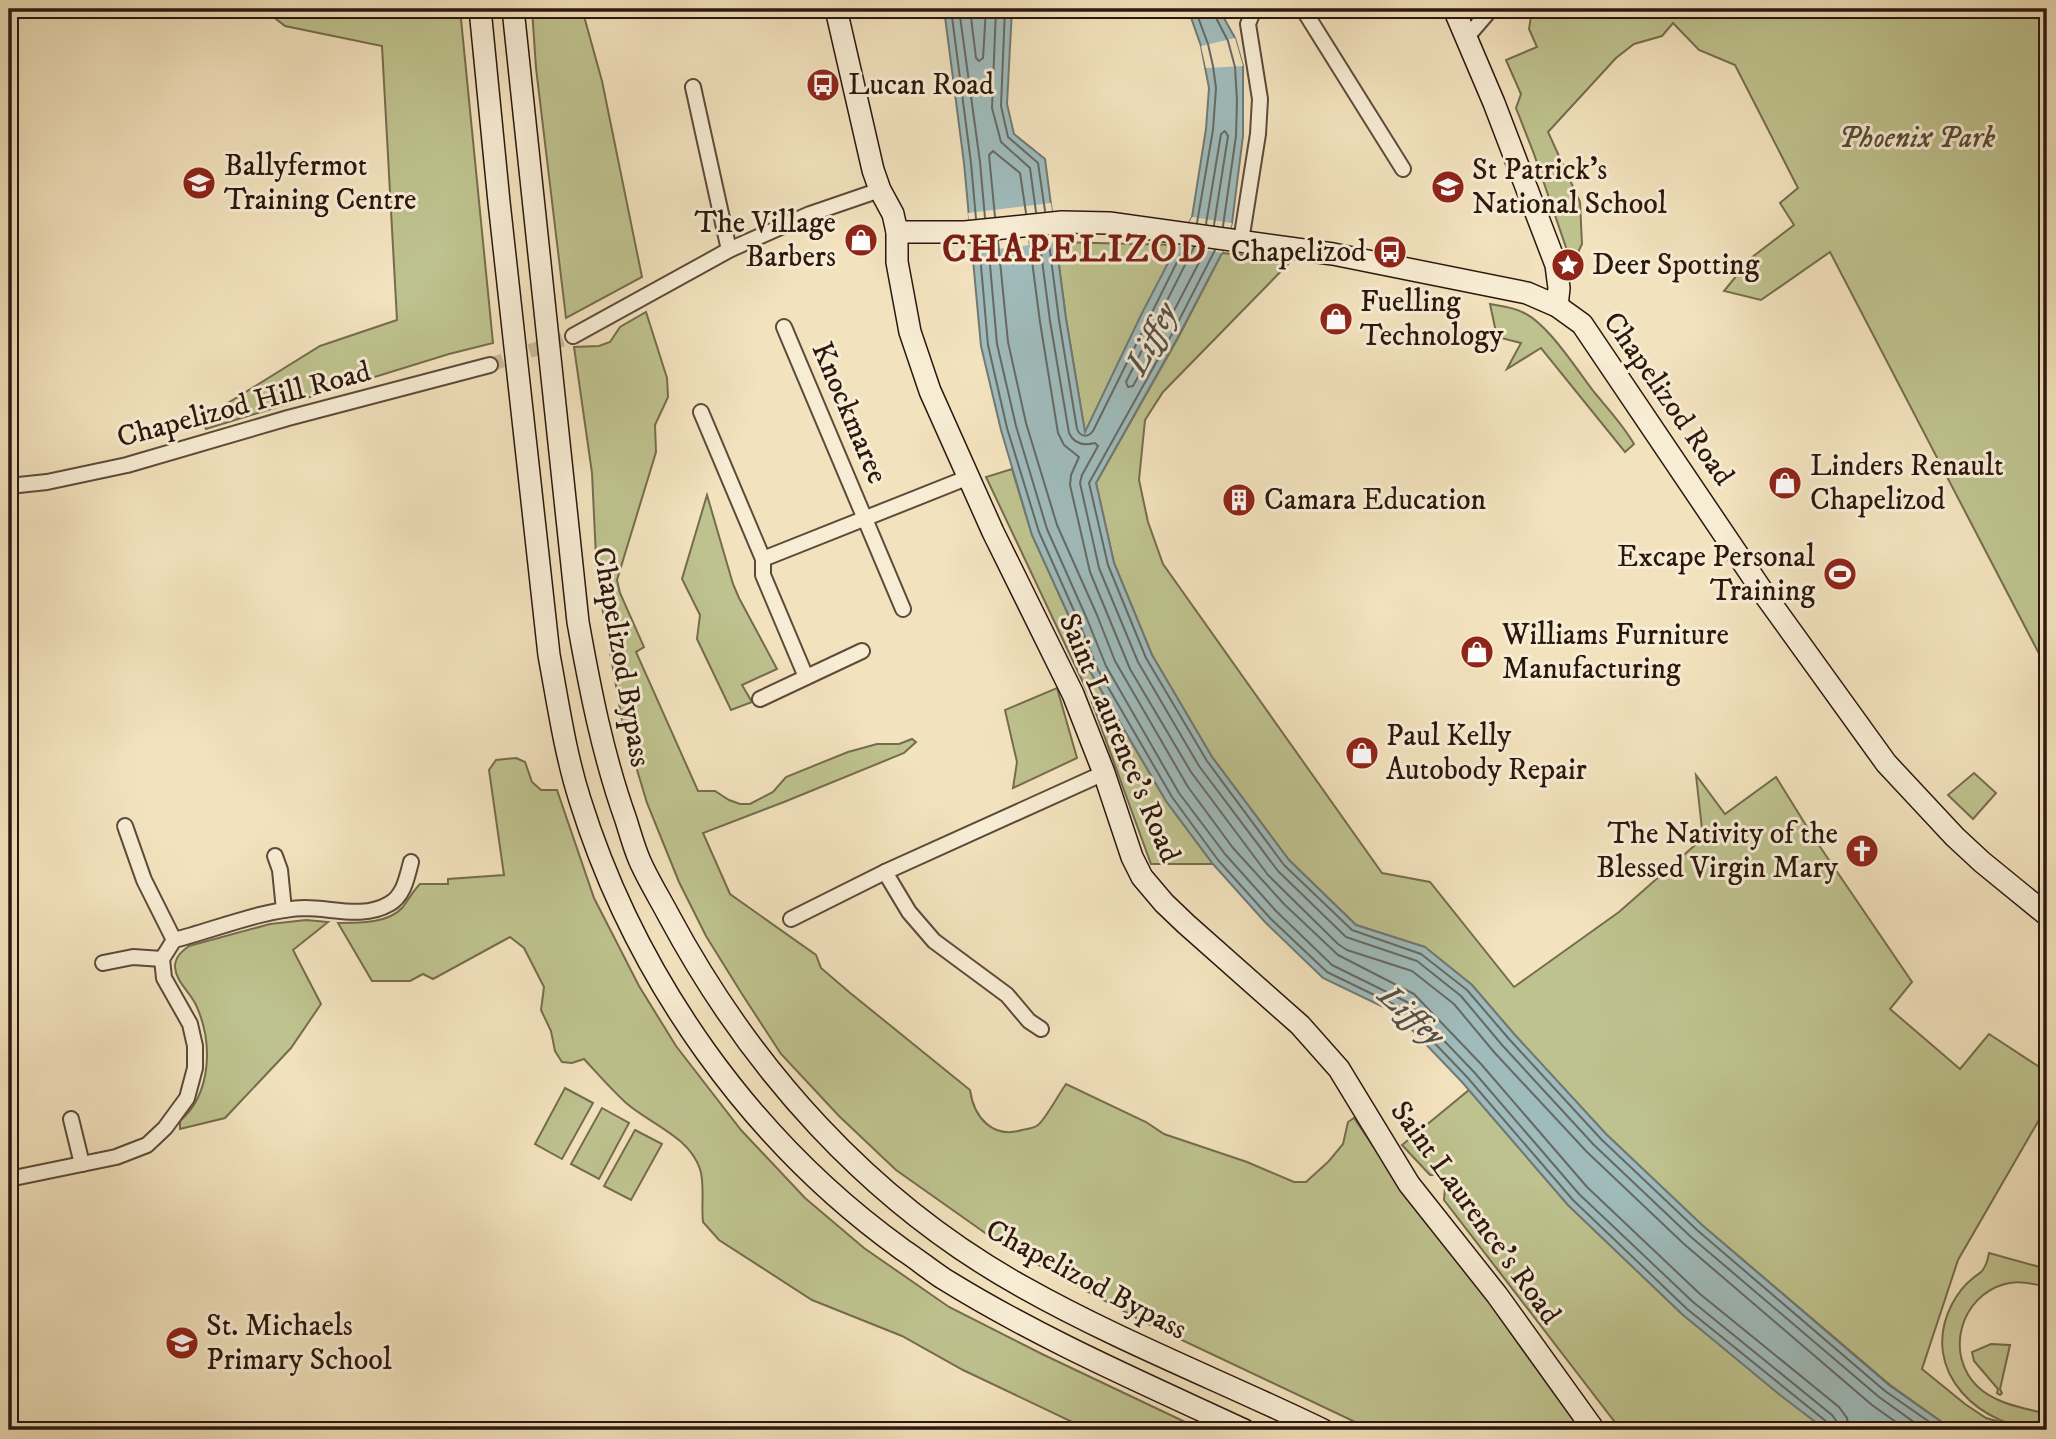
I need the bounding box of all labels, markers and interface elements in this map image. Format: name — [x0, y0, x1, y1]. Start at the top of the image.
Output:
bus stop icon: Lucan Road — [804, 66, 842, 104]
place label: Lucan Road — [848, 67, 994, 104]
park label: Phoenix Park — [1839, 120, 1996, 157]
place label: Ballyfermot Training Centre — [224, 148, 416, 219]
place label: St Patrick's National School — [1472, 152, 1667, 223]
school or university icon: Ballyfermot Training Centre — [180, 164, 218, 202]
school or university icon: St Patrick's National School — [1429, 168, 1467, 206]
place label: The Village Barbers — [694, 205, 836, 276]
shop icon: The Village Barbers — [842, 221, 880, 259]
district label: CHAPELIZOD — [942, 227, 1208, 274]
bus stop icon: Chapelizod — [1371, 233, 1409, 271]
place label: Chapelizod — [1231, 234, 1366, 271]
place icon: Deer Spotting — [1549, 246, 1587, 284]
place label: Deer Spotting — [1592, 247, 1760, 284]
place label: Fuelling Technology — [1360, 284, 1504, 355]
water label: Liffey — [1116, 294, 1188, 383]
shop icon: Fuelling Technology — [1317, 300, 1355, 338]
street label: Chapelizod Road — [1594, 305, 1742, 493]
street label: Knockmaree — [803, 337, 895, 489]
street label: Chapelizod Hill Road — [113, 353, 375, 457]
place label: Linders Renault Chapelizod — [1810, 448, 2004, 519]
shop icon: Linders Renault Chapelizod — [1766, 464, 1804, 502]
building icon: Camara Education — [1220, 481, 1258, 519]
place label: Camara Education — [1264, 482, 1487, 519]
place label: Excape Personal Training — [1617, 539, 1815, 610]
street label: Chapelizod Bypass — [583, 544, 659, 770]
sports icon: Excape Personal Training — [1821, 555, 1859, 593]
street label: Saint Laurence's Road — [1050, 608, 1188, 868]
place label: Williams Furniture Manufacturing — [1501, 617, 1729, 688]
shop icon: Williams Furniture Manufacturing — [1458, 633, 1496, 671]
place label: Paul Kelly Autobody Repair — [1386, 718, 1587, 789]
shop icon: Paul Kelly Autobody Repair — [1343, 734, 1381, 772]
place label: The Nativity of the Blessed Virgin Mary — [1596, 816, 1839, 887]
church icon: The Nativity of the Blessed Virgin Mary — [1843, 832, 1881, 870]
water label: Liffey — [1368, 975, 1454, 1057]
street label: Saint Laurence's Road — [1382, 1094, 1568, 1332]
street label: Chapelizod Bypass — [979, 1211, 1193, 1349]
place label: St. Michaels Primary School — [206, 1308, 392, 1379]
school or university icon: St. Michaels Primary School — [163, 1324, 201, 1362]

